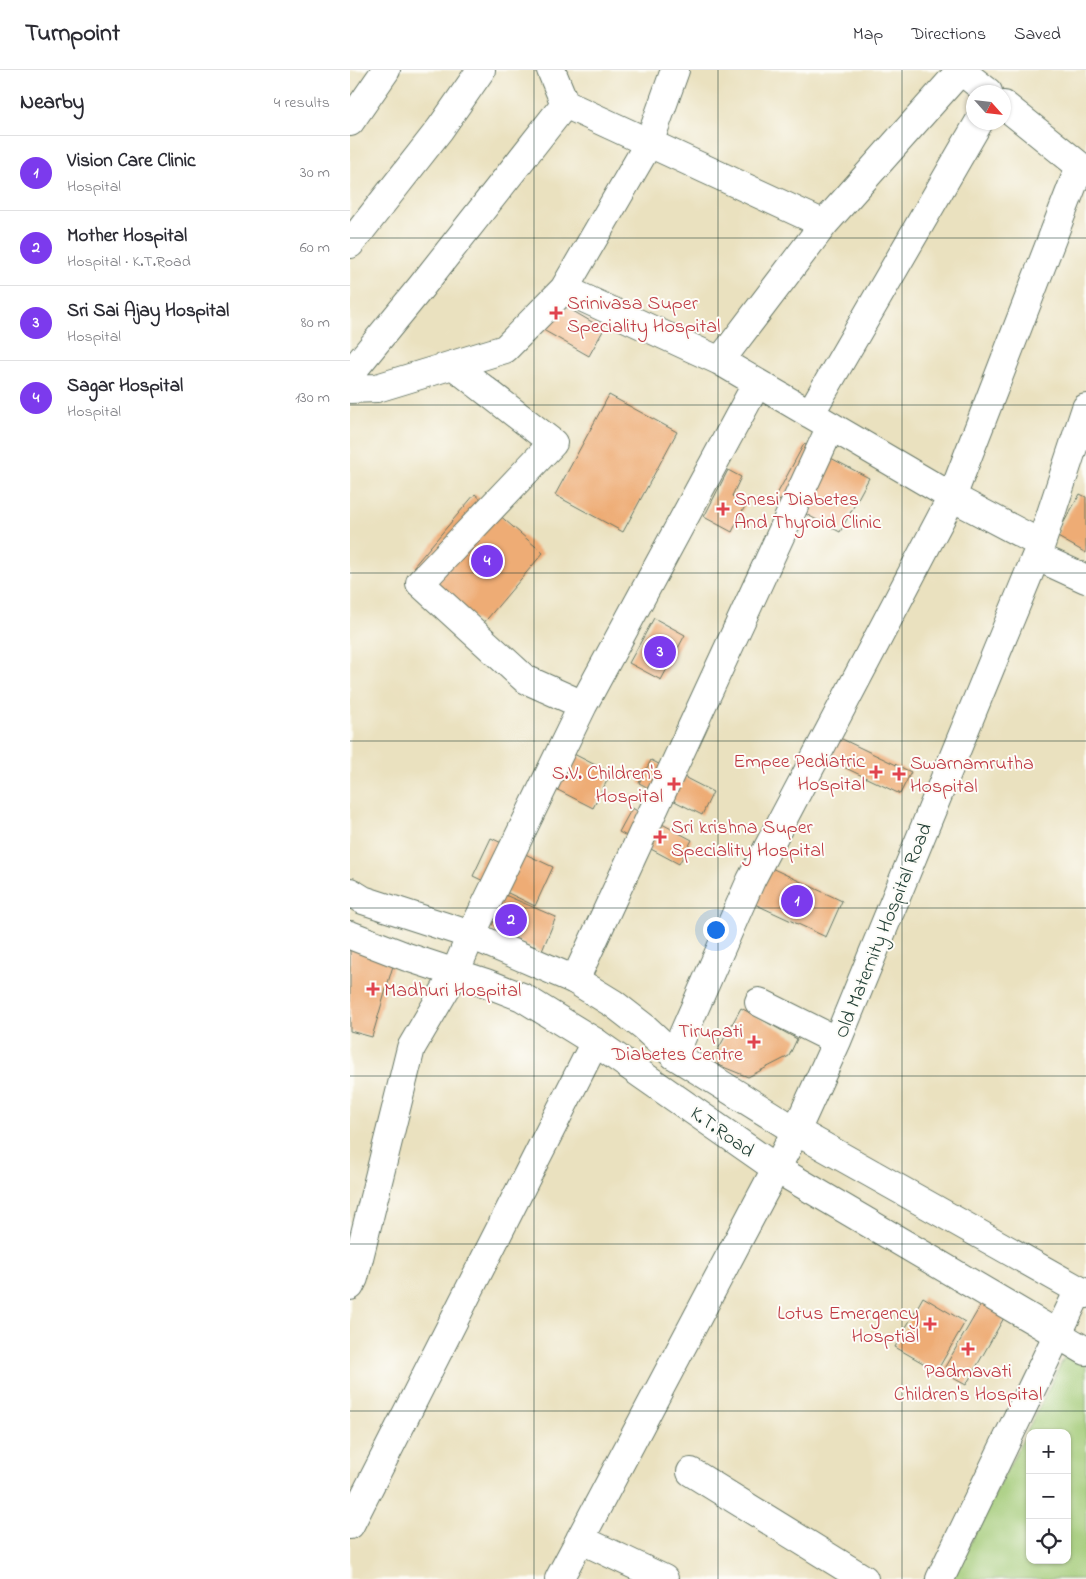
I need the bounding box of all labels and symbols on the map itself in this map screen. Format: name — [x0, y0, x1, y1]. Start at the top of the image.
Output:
north arrow — [966, 85, 1011, 130]
place label: Srinivasa Super Speciality Hospital — [567, 290, 720, 342]
marker: Srinivasa Super Speciality Hospital — [549, 306, 563, 320]
place label: Snesi Diabetes And Thyroid Clinic — [734, 486, 881, 538]
marker: Snesi Diabetes And Thyroid Clinic — [716, 502, 730, 516]
pin: 4 — [471, 542, 503, 580]
pin: 3 — [644, 633, 676, 671]
place label: Empee Pediatric Hospital — [733, 748, 865, 800]
place label: Swarnamrutha Hospital — [910, 750, 1034, 802]
place label: S.V. Children's Hospital — [552, 760, 663, 812]
marker: Empee Pediatric Hospital — [869, 765, 883, 779]
marker: Swarnamrutha Hospital — [892, 767, 906, 781]
marker: S.V. Children's Hospital — [667, 777, 681, 791]
place label: Sri krishna Super Speciality Hospital — [671, 814, 824, 866]
street label: Old Maternity Hospital Road — [828, 819, 941, 1043]
marker: Sri krishna Super Speciality Hospital — [653, 830, 667, 844]
pin: 1 — [781, 882, 813, 920]
pin: 2 — [495, 901, 527, 939]
your location — [703, 917, 729, 943]
place label: Madhuri Hospital — [384, 977, 521, 1006]
marker: Madhuri Hospital — [366, 982, 380, 996]
place label: Tirupati Diabetes Centre — [611, 1018, 743, 1070]
marker: Tirupati Diabetes Centre — [747, 1035, 761, 1049]
street label: K.T.Road — [683, 1100, 760, 1166]
place label: Lotus Emergency Hosptial — [777, 1300, 919, 1352]
marker: Lotus Emergency Hosptial — [923, 1317, 937, 1331]
marker: Padmavati Children's Hospital — [961, 1342, 975, 1356]
place label: Padmavati Children's Hospital — [894, 1358, 1042, 1410]

